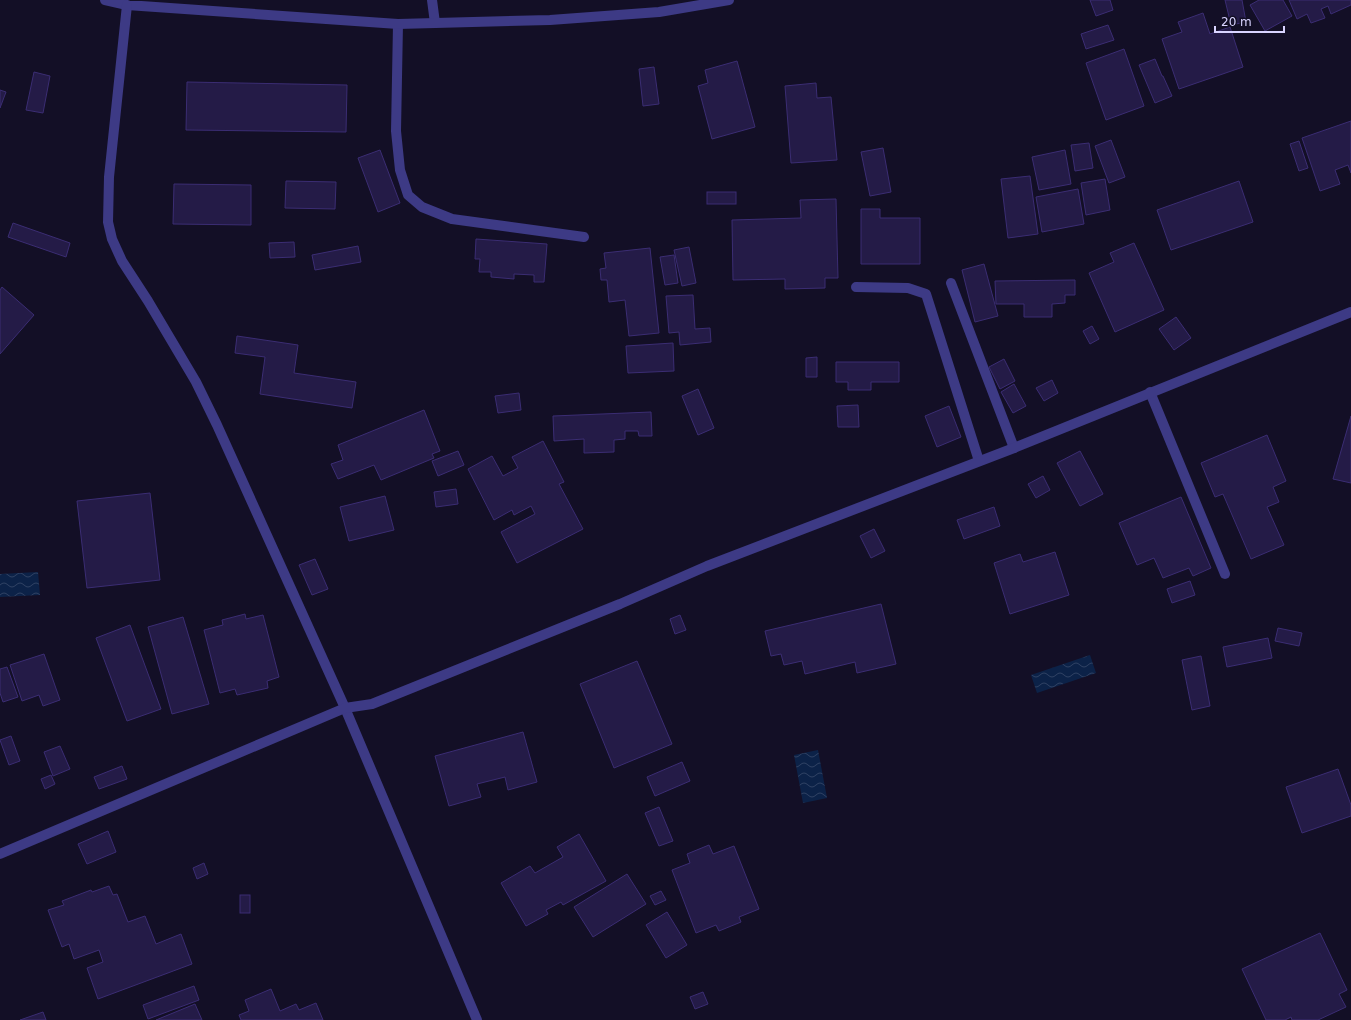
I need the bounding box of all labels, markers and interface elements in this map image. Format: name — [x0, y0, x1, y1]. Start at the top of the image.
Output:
scale bar — [1215, 8, 1284, 34]
text: 20 m — [1221, 15, 1252, 29]

